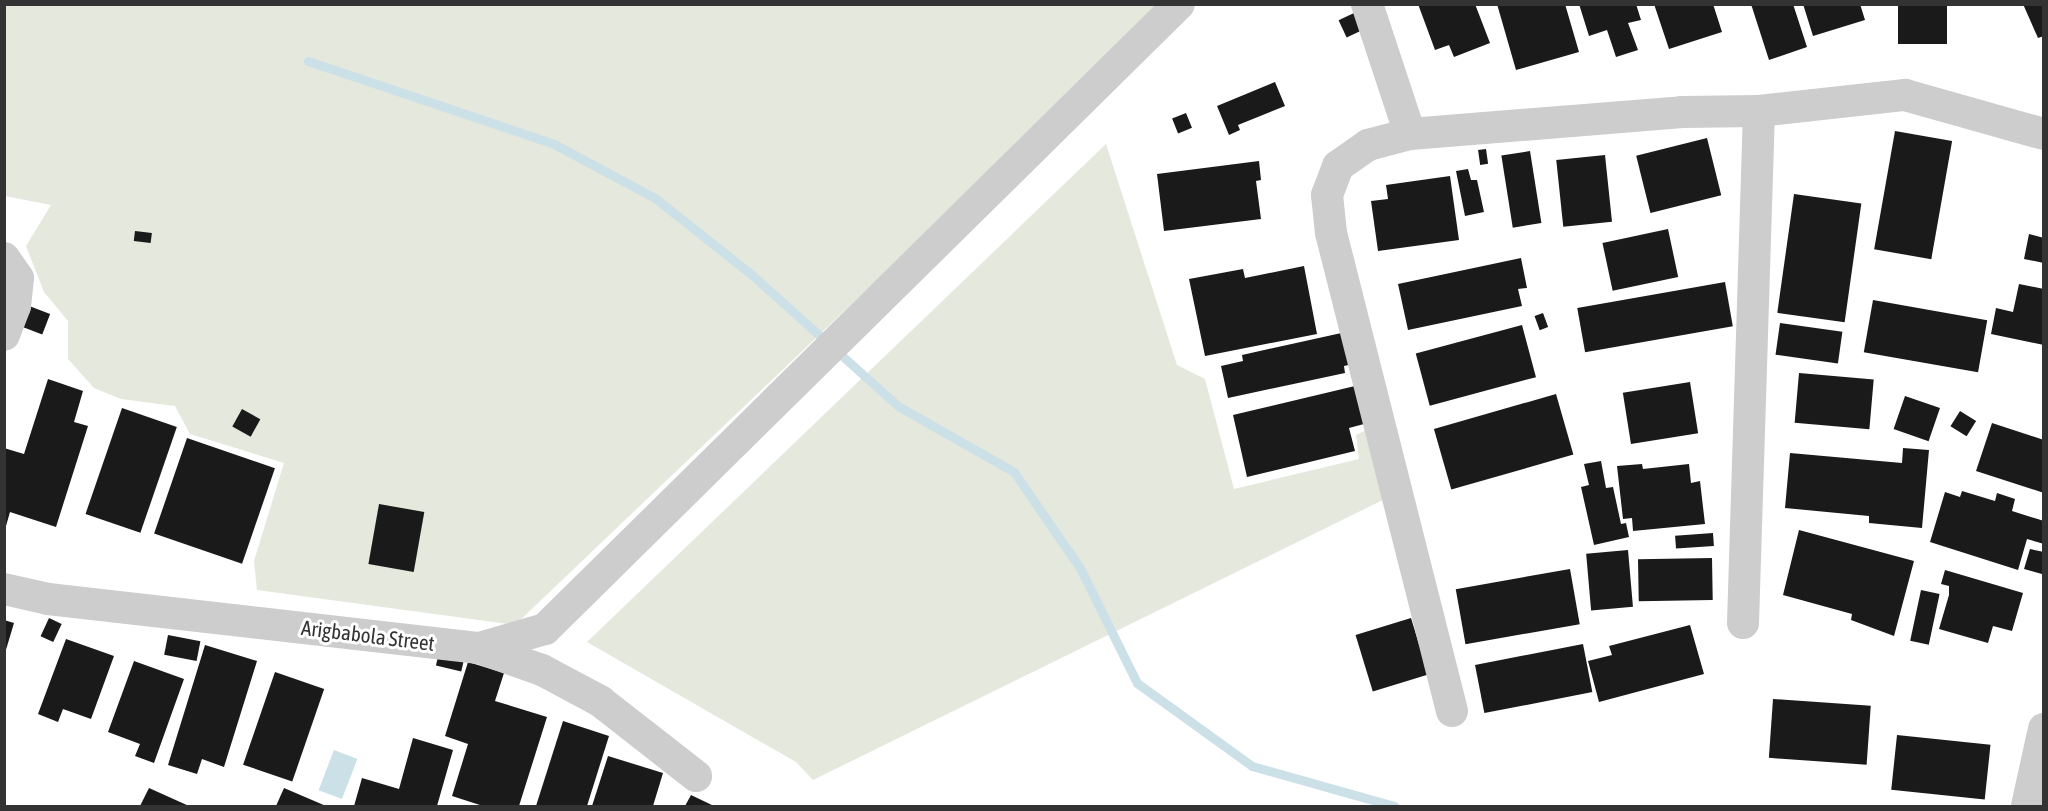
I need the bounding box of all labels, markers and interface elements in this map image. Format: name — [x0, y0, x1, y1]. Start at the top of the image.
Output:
street label: Arigbabola Street — [300, 614, 436, 656]

